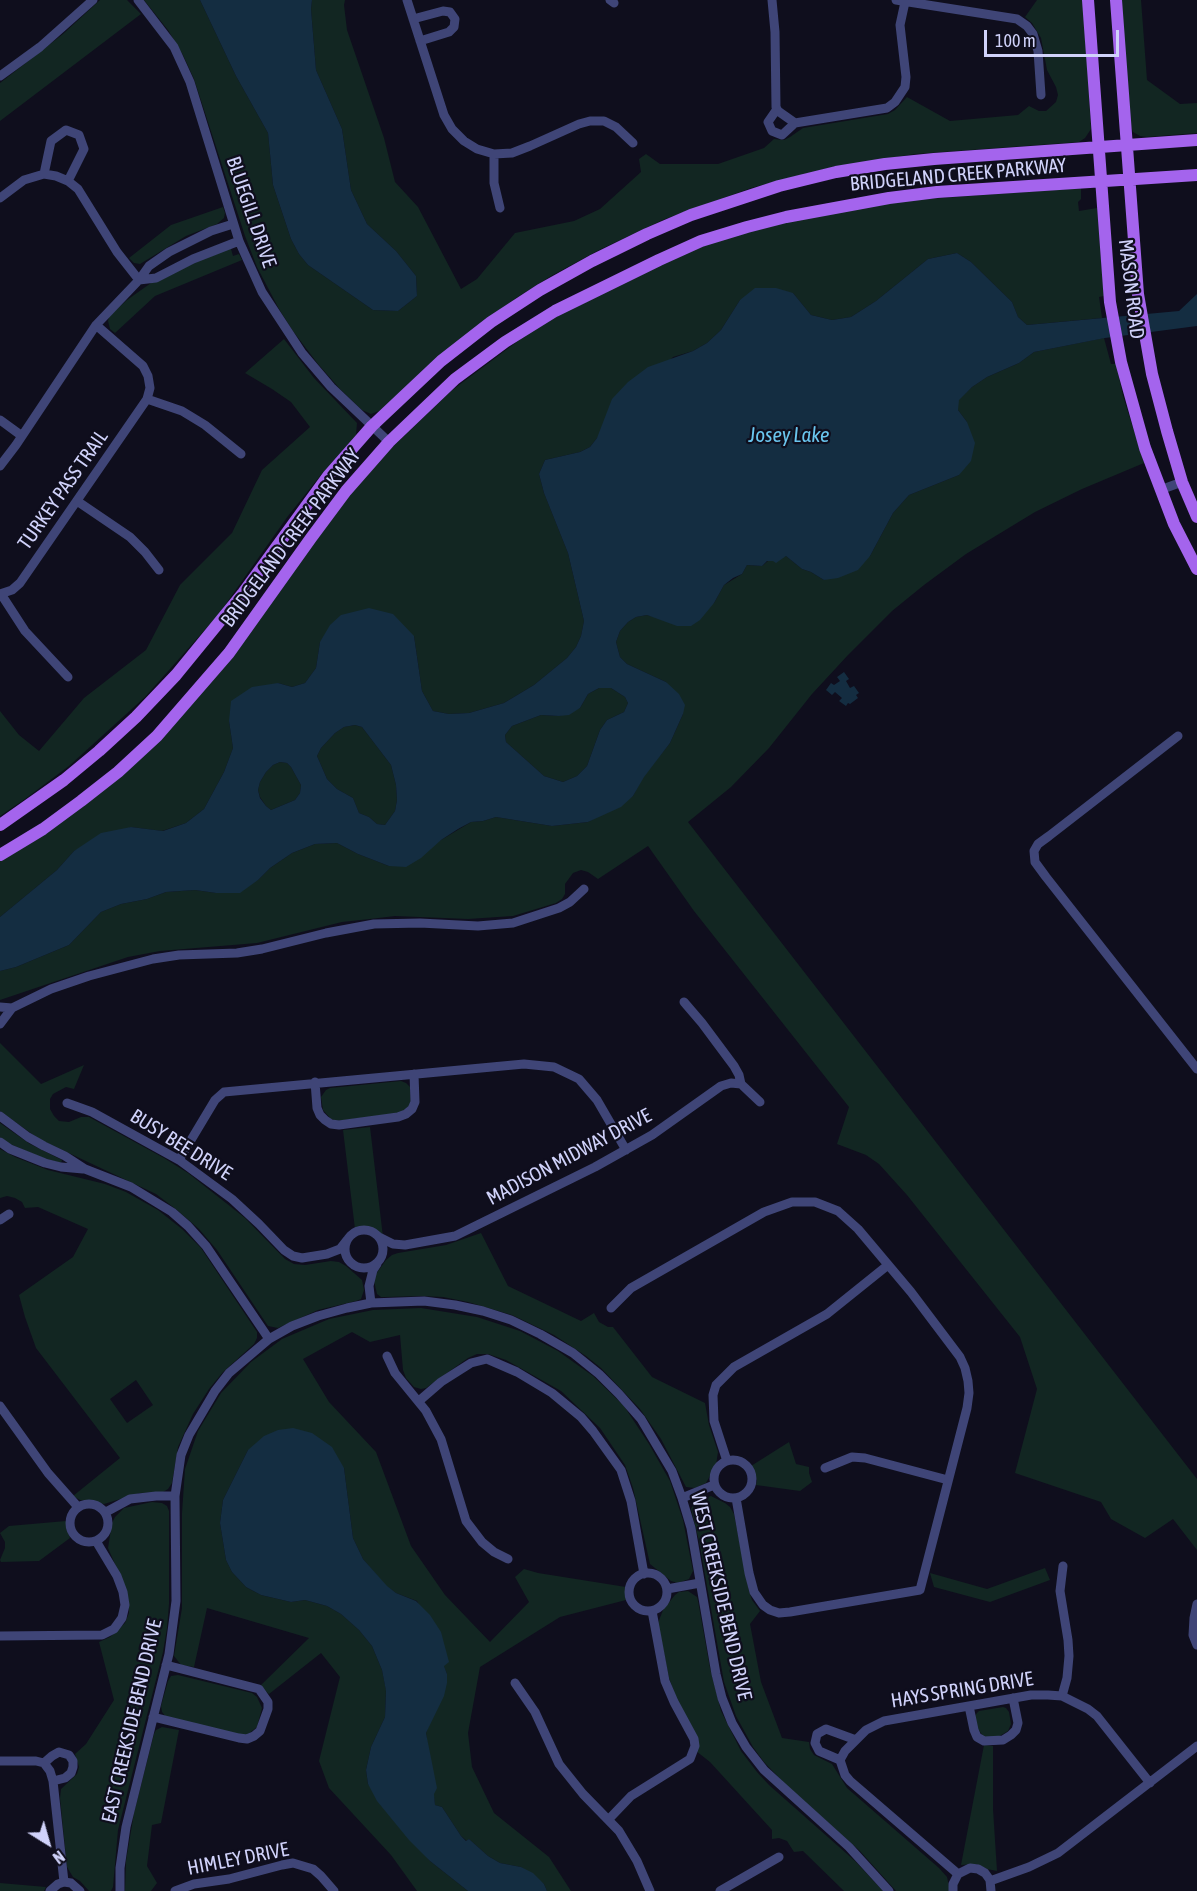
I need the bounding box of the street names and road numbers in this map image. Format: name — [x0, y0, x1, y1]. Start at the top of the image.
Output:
street label: BLUEGILL DRIVE — [221, 153, 281, 271]
street label: BRIDGELAND CREEK PARKWAY — [849, 154, 1067, 196]
street label: MASON ROAD — [1113, 238, 1149, 340]
street label: TURKEY PASS TRAIL — [13, 426, 113, 554]
street label: BRIDGELAND CREEK PARKWAY — [216, 444, 366, 632]
street label: MADISON MIDWAY DRIVE — [483, 1103, 655, 1211]
street label: BUSY BEE DRIVE — [126, 1104, 236, 1186]
street label: WEST CREEKSIDE BEND DRIVE — [685, 1489, 757, 1703]
street label: EAST CREEKSIDE BEND DRIVE — [97, 1617, 167, 1825]
street label: HAYS SPRING DRIVE — [889, 1667, 1035, 1713]
street label: HIMLEY DRIVE — [185, 1837, 291, 1881]

